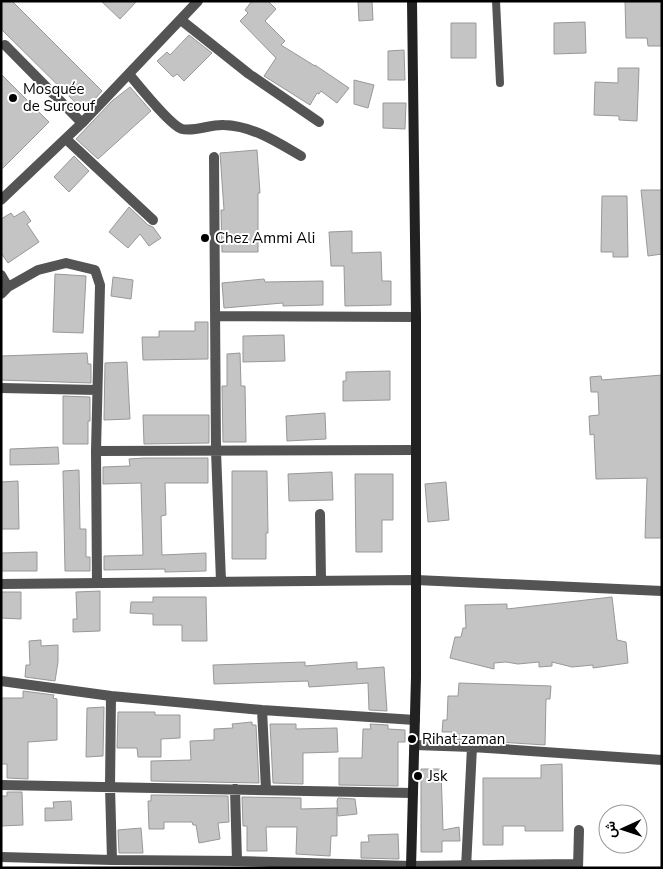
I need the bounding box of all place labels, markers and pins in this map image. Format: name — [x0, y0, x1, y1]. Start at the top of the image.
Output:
place label: Mosquée de Surcouf — [23, 79, 96, 116]
marker: Mosquée de Surcouf — [7, 92, 19, 104]
place label: Chez Ammi Ali — [215, 228, 315, 248]
marker: Chez Ammi Ali — [199, 232, 211, 244]
place label: Rihat zaman — [422, 729, 505, 749]
marker: Rihat zaman — [406, 733, 418, 745]
place label: Jsk — [427, 766, 448, 786]
marker: Jsk — [412, 770, 424, 782]

